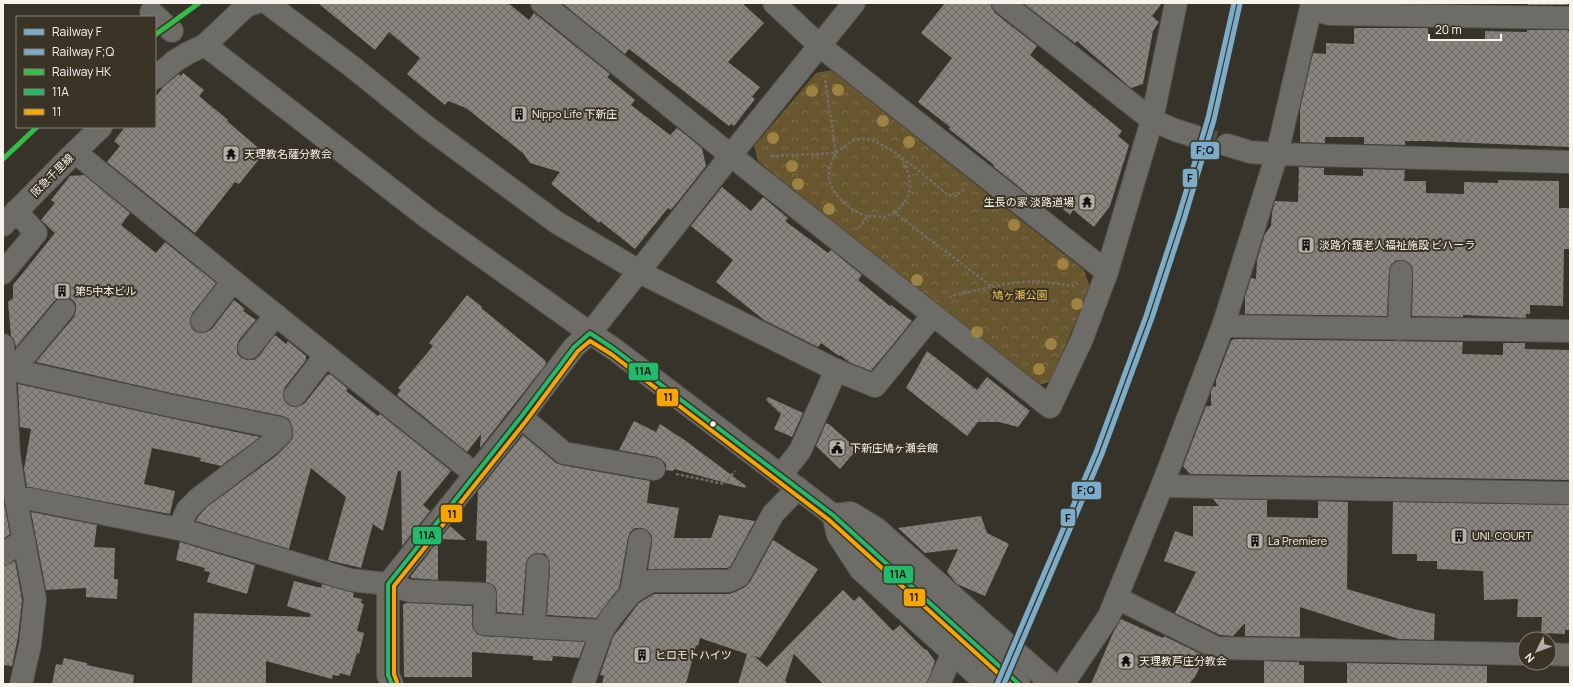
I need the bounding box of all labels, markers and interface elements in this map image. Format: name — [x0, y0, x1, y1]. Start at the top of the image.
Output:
legend — [16, 16, 156, 128]
scale bar — [1429, 16, 1501, 42]
text: 20 m — [1435, 21, 1462, 38]
text: Railway F — [52, 23, 102, 40]
text: Railway F;Q — [52, 43, 114, 60]
text: Railway HK — [52, 63, 112, 80]
text: 11A — [52, 83, 69, 100]
text: 11 — [52, 103, 61, 120]
building icon: Nippo Life 下新庄 — [509, 104, 529, 124]
place label: Nippo Life 下新庄 — [532, 106, 617, 121]
line badge: F;Q — [1190, 141, 1220, 160]
text: F;Q — [1196, 142, 1214, 157]
temple icon: 天理教名薩分教会 — [221, 144, 241, 164]
place label: 天理教名薩分教会 — [244, 146, 332, 161]
street label: 阪急千里線 — [27, 150, 76, 199]
line badge: F — [1182, 168, 1198, 188]
text: F — [1187, 170, 1193, 185]
temple icon: 生長の家 淡路道場 — [1077, 192, 1097, 212]
place label: 生長の家 淡路道場 — [984, 194, 1074, 209]
building icon: 淡路介護老人福祉施設 ビハーラ — [1296, 235, 1316, 255]
place label: 淡路介護老人福祉施設 ビハーラ — [1319, 237, 1475, 252]
building icon: 第5中本ビル — [52, 281, 72, 301]
place label: 第5中本ビル — [75, 283, 136, 298]
park label: 鳩ヶ瀬公園 — [993, 287, 1048, 302]
line badge: 11A — [628, 362, 659, 381]
text: 11A — [634, 363, 652, 378]
line badge: 11 — [656, 388, 679, 407]
text: 11 — [663, 389, 673, 404]
unlabelled marker — [708, 419, 718, 429]
public building icon: 下新庄鳩ヶ瀬会館 — [827, 438, 847, 458]
place label: 下新庄鳩ヶ瀬会館 — [850, 440, 938, 455]
line badge: F;Q — [1071, 481, 1102, 500]
text: F;Q — [1077, 482, 1095, 497]
line badge: 11 — [440, 504, 463, 523]
text: 11 — [447, 506, 457, 521]
line badge: F — [1060, 508, 1076, 527]
text: F — [1065, 510, 1071, 525]
line badge: 11A — [412, 526, 442, 545]
building icon: UNI. COURT — [1449, 526, 1469, 546]
text: 11A — [418, 527, 436, 542]
place label: UNI. COURT — [1472, 528, 1532, 543]
building icon: La Premiere — [1245, 531, 1265, 551]
place label: La Premiere — [1268, 533, 1328, 548]
line badge: 11A — [883, 565, 914, 584]
text: 11A — [889, 566, 907, 581]
line badge: 11 — [903, 588, 926, 607]
text: 11 — [909, 589, 919, 604]
north arrow — [1517, 631, 1557, 671]
building icon: ヒロモトハイツ — [632, 645, 652, 665]
place label: ヒロモトハイツ — [655, 647, 732, 662]
text: N — [1521, 650, 1537, 666]
temple icon: 天理教芦庄分教会 — [1116, 651, 1136, 671]
place label: 天理教芦庄分教会 — [1139, 653, 1227, 668]

